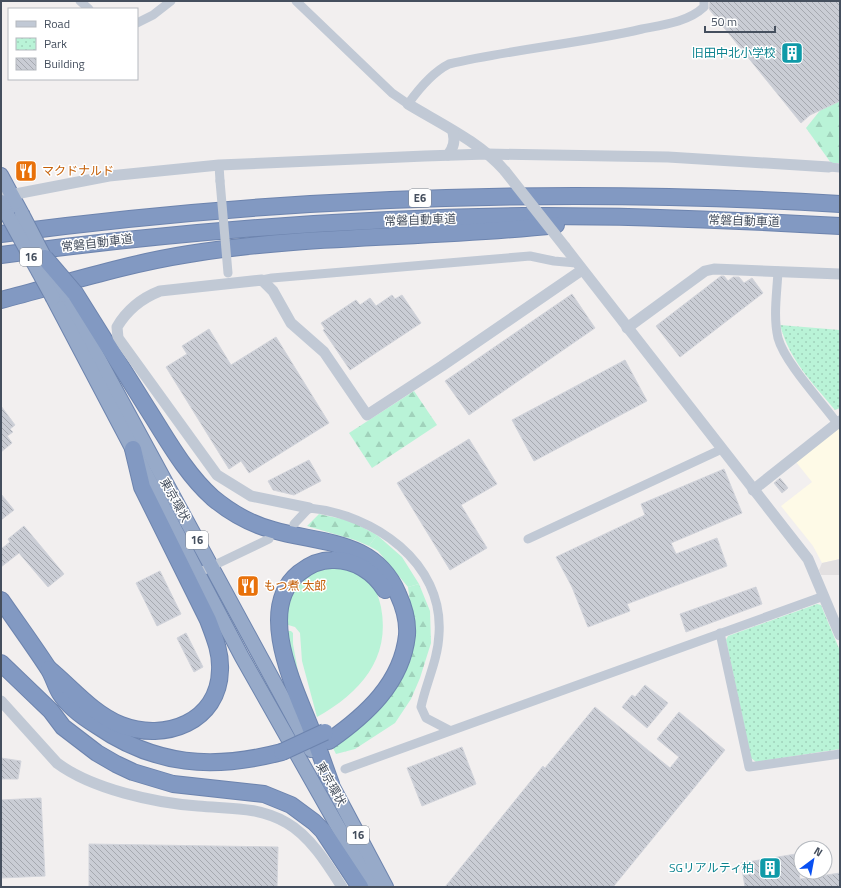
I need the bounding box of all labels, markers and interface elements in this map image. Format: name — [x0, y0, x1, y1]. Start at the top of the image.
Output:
legend — [8, 8, 138, 80]
scale bar — [705, 8, 775, 34]
text: 50 m — [711, 12, 737, 31]
text: Road — [44, 14, 70, 33]
text: Park — [44, 34, 67, 53]
building icon: 旧田中北小学校 — [779, 40, 805, 66]
place label: 旧田中北小学校 — [692, 43, 776, 62]
text: Building — [44, 54, 85, 73]
restaurant icon: マクドナルド — [13, 158, 39, 184]
place label: マクドナルド — [42, 161, 114, 180]
road number: E6 — [409, 189, 431, 207]
street label: 常磐自動車道 — [384, 209, 456, 230]
street label: 常磐自動車道 — [708, 210, 780, 231]
street label: 常磐自動車道 — [60, 229, 134, 256]
road number: 16 — [20, 248, 42, 266]
street label: 東京環状 — [155, 474, 195, 525]
road number: 16 — [186, 531, 208, 549]
restaurant icon: もつ煮 太郎 — [235, 573, 261, 599]
place label: もつ煮 太郎 — [264, 576, 326, 595]
street label: 東京環状 — [311, 758, 351, 809]
road number: 16 — [347, 826, 369, 844]
north arrow — [793, 840, 833, 880]
text: N — [811, 843, 826, 860]
building icon: SGリアルティ柏 — [757, 855, 783, 881]
place label: SGリアルティ柏 — [669, 858, 754, 877]

